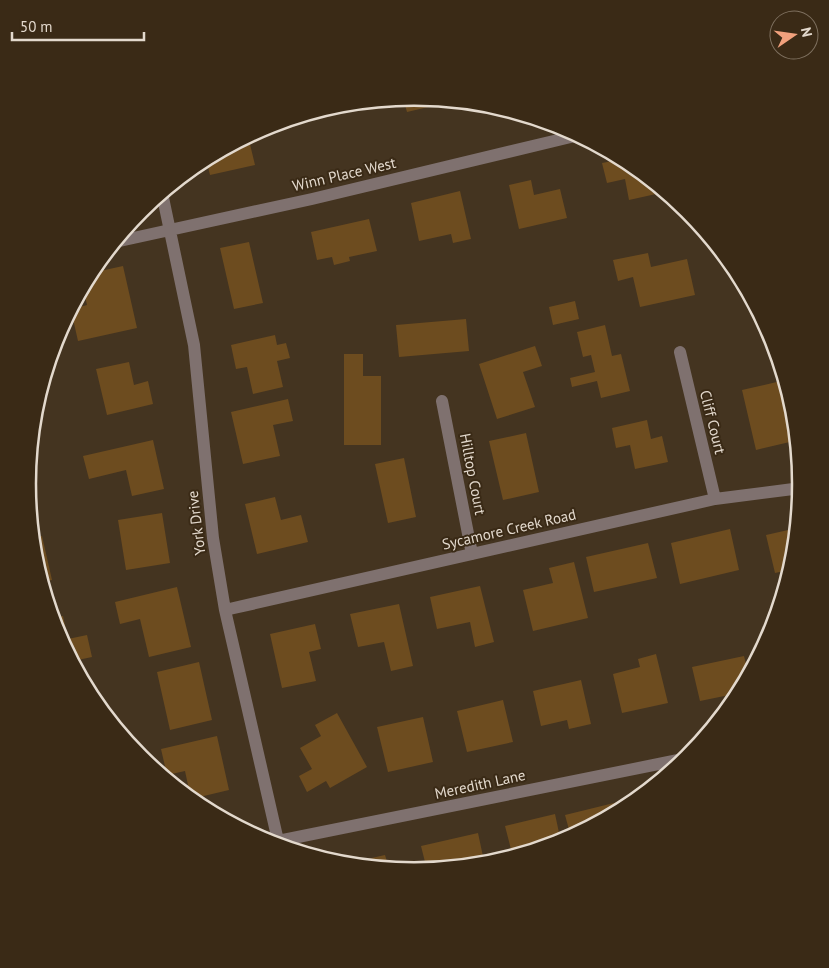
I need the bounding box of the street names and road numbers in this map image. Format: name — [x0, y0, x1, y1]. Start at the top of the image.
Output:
street label: Winn Place West — [290, 153, 398, 195]
street label: Cliff Court — [696, 388, 730, 456]
street label: Hilltop Court — [456, 432, 490, 516]
street label: York Drive — [183, 490, 209, 556]
street label: Sycamore Creek Road — [440, 504, 578, 554]
street label: Meredith Lane — [433, 765, 527, 803]

